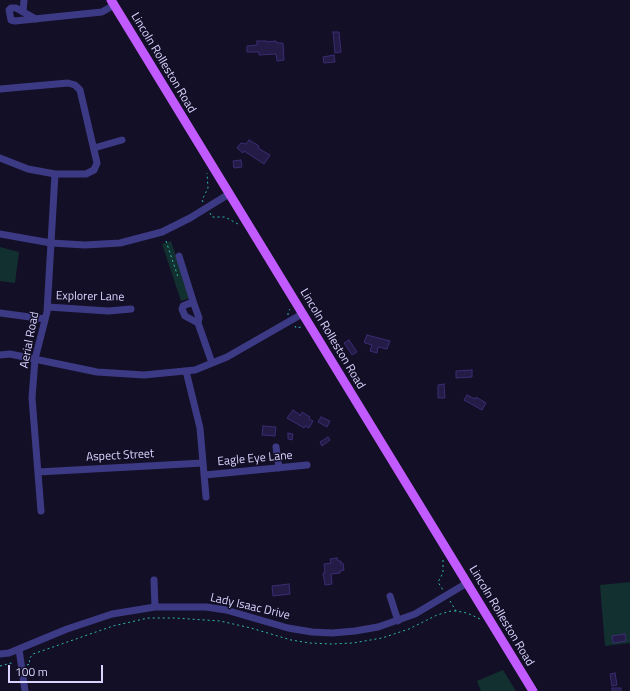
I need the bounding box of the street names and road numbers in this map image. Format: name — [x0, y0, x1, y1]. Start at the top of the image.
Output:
street label: Lincoln Rolleston Road — [127, 10, 199, 116]
street label: Lincoln Rolleston Road — [296, 286, 368, 392]
street label: Explorer Lane — [56, 289, 124, 305]
street label: Aerial Road — [17, 310, 43, 370]
street label: Aspect Street — [86, 447, 154, 465]
street label: Eagle Eye Lane — [217, 449, 293, 469]
street label: Lincoln Rolleston Road — [465, 563, 537, 669]
street label: Lady Isaac Drive — [209, 591, 291, 623]

